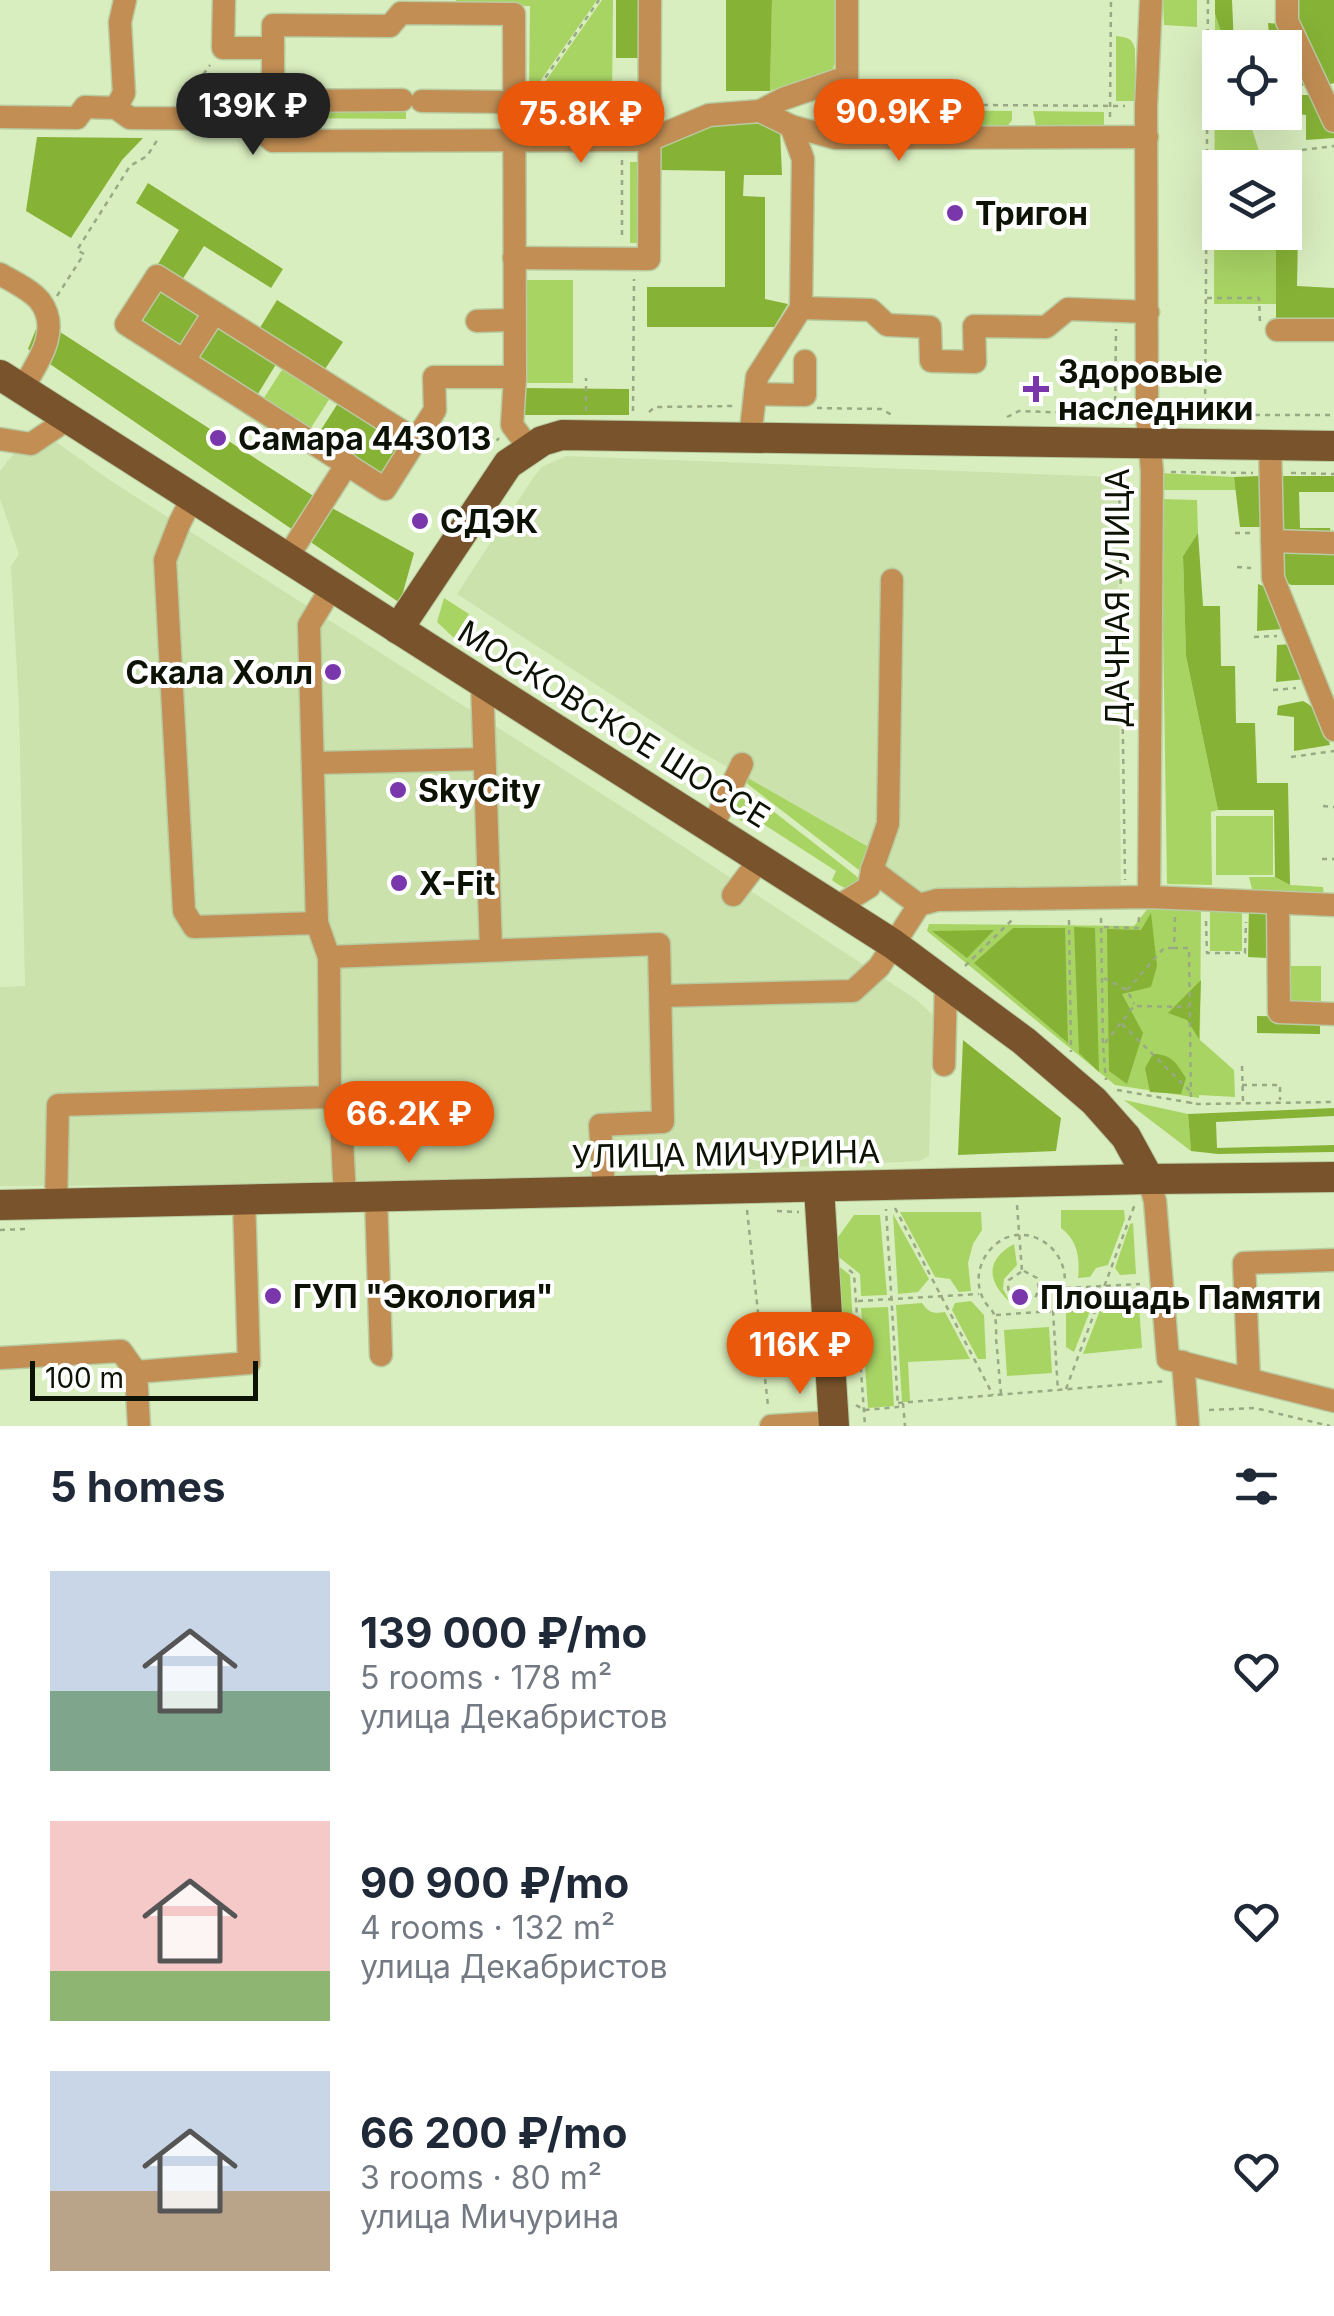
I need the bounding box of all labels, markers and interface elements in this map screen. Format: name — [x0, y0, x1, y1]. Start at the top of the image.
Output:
map controls — [1202, 30, 1302, 250]
button: locate — [1202, 30, 1302, 130]
pin: 139K ₽ — [172, 73, 334, 158]
pin: 90.9K ₽ — [807, 79, 991, 164]
pin: 75.8K ₽ — [489, 81, 673, 166]
text: 139K ₽ — [198, 86, 308, 125]
text: 90.9K ₽ — [836, 92, 962, 131]
text: 75.8K ₽ — [520, 94, 642, 133]
button: layers — [1202, 150, 1302, 250]
place label: Тригон — [975, 194, 1088, 233]
marker: Тригон — [944, 202, 966, 224]
place label: Здоровые наследники — [1058, 352, 1254, 428]
marker: Здоровые наследники — [1023, 376, 1049, 402]
place label: Самара 443013 — [238, 419, 491, 458]
marker: Самара 443013 — [207, 427, 229, 449]
street label: ДАЧНАЯ УЛИЦА — [1098, 468, 1137, 728]
place label: СДЭК — [440, 502, 538, 541]
marker: СДЭК — [409, 510, 431, 532]
street label: МОСКОВСКОЕ ШОССЕ — [451, 612, 777, 836]
place label: Скала Холл — [126, 653, 313, 692]
marker: Скала Холл — [322, 661, 344, 683]
place label: SkyCity — [418, 771, 541, 810]
marker: SkyCity — [387, 779, 409, 801]
place label: X-Fit — [419, 864, 496, 903]
marker: X-Fit — [388, 872, 410, 894]
pin: 66.2K ₽ — [317, 1081, 501, 1166]
text: 66.2K ₽ — [346, 1094, 472, 1133]
street label: УЛИЦА МИЧУРИНА — [572, 1132, 880, 1176]
place label: ГУП "Экология" — [293, 1277, 553, 1316]
place label: Площадь Памяти — [1040, 1278, 1321, 1317]
marker: ГУП "Экология" — [262, 1285, 284, 1307]
marker: Площадь Памяти — [1009, 1286, 1031, 1308]
pin: 116K ₽ — [719, 1312, 881, 1397]
text: 116K ₽ — [749, 1325, 851, 1364]
scale bar — [30, 1356, 258, 1400]
text: 100 m — [45, 1361, 124, 1395]
icon: filters — [1229, 1459, 1284, 1514]
text: 5 homes — [50, 1461, 226, 1512]
text: 139 000 ₽/mo — [360, 1607, 647, 1658]
icon: home — [130, 1611, 250, 1731]
icon: heart — [1229, 1644, 1284, 1699]
text: 5 rooms · 178 m² — [360, 1658, 612, 1697]
text: улица Декабристов — [360, 1697, 668, 1736]
text: 90 900 ₽/mo — [360, 1857, 629, 1908]
icon: home — [130, 1861, 250, 1981]
icon: heart — [1229, 1894, 1284, 1949]
text: 4 rooms · 132 m² — [360, 1908, 615, 1947]
text: улица Декабристов — [360, 1947, 668, 1986]
text: 66 200 ₽/mo — [360, 2107, 627, 2158]
icon: home — [130, 2111, 250, 2231]
icon: heart — [1229, 2144, 1284, 2199]
text: 3 rooms · 80 m² — [360, 2158, 602, 2197]
text: улица Мичурина — [360, 2197, 619, 2236]

